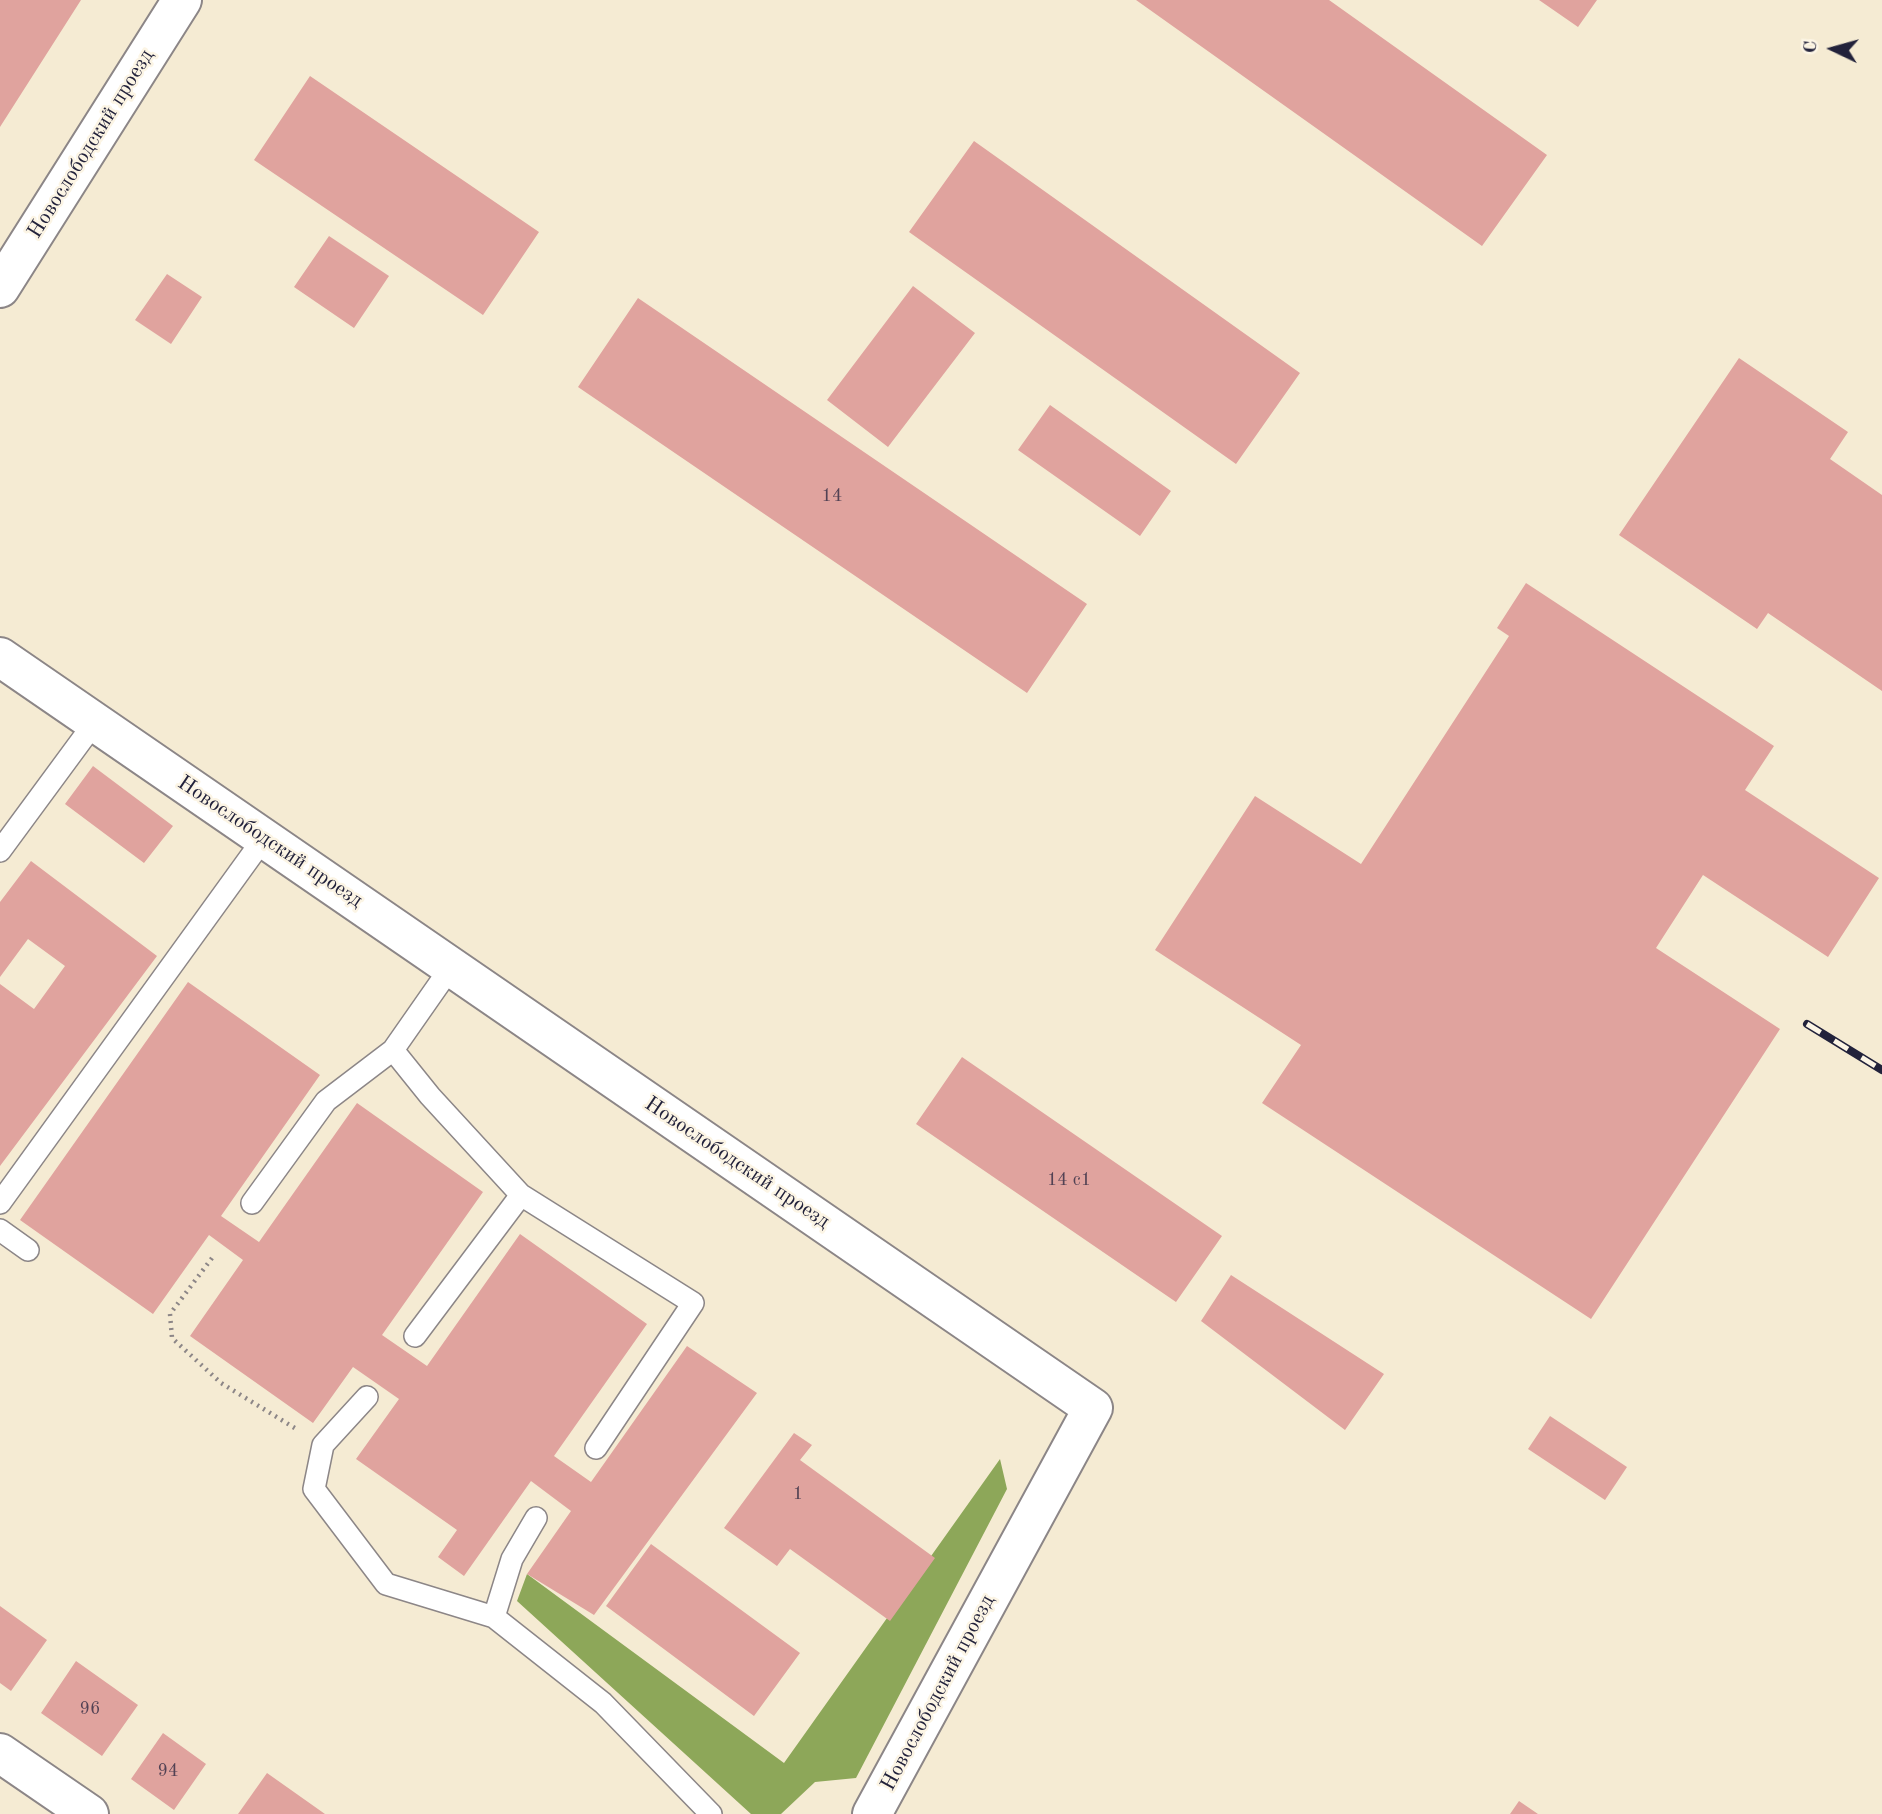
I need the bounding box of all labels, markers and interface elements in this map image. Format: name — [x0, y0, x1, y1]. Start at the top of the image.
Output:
north arrow — [1798, 14, 1868, 84]
text: С — [1802, 40, 1822, 54]
street label: Новослободский проезд — [23, 45, 159, 243]
house number: 14 — [822, 485, 842, 507]
street label: Новослободский проезд — [173, 771, 367, 913]
street label: Новослободский проезд — [640, 1092, 834, 1234]
house number: 14 с1 — [1047, 1169, 1091, 1191]
house number: 1 — [793, 1483, 803, 1505]
street label: Новослободский проезд — [876, 1591, 1000, 1795]
house number: 96 — [80, 1698, 100, 1720]
house number: 94 — [158, 1760, 178, 1782]

